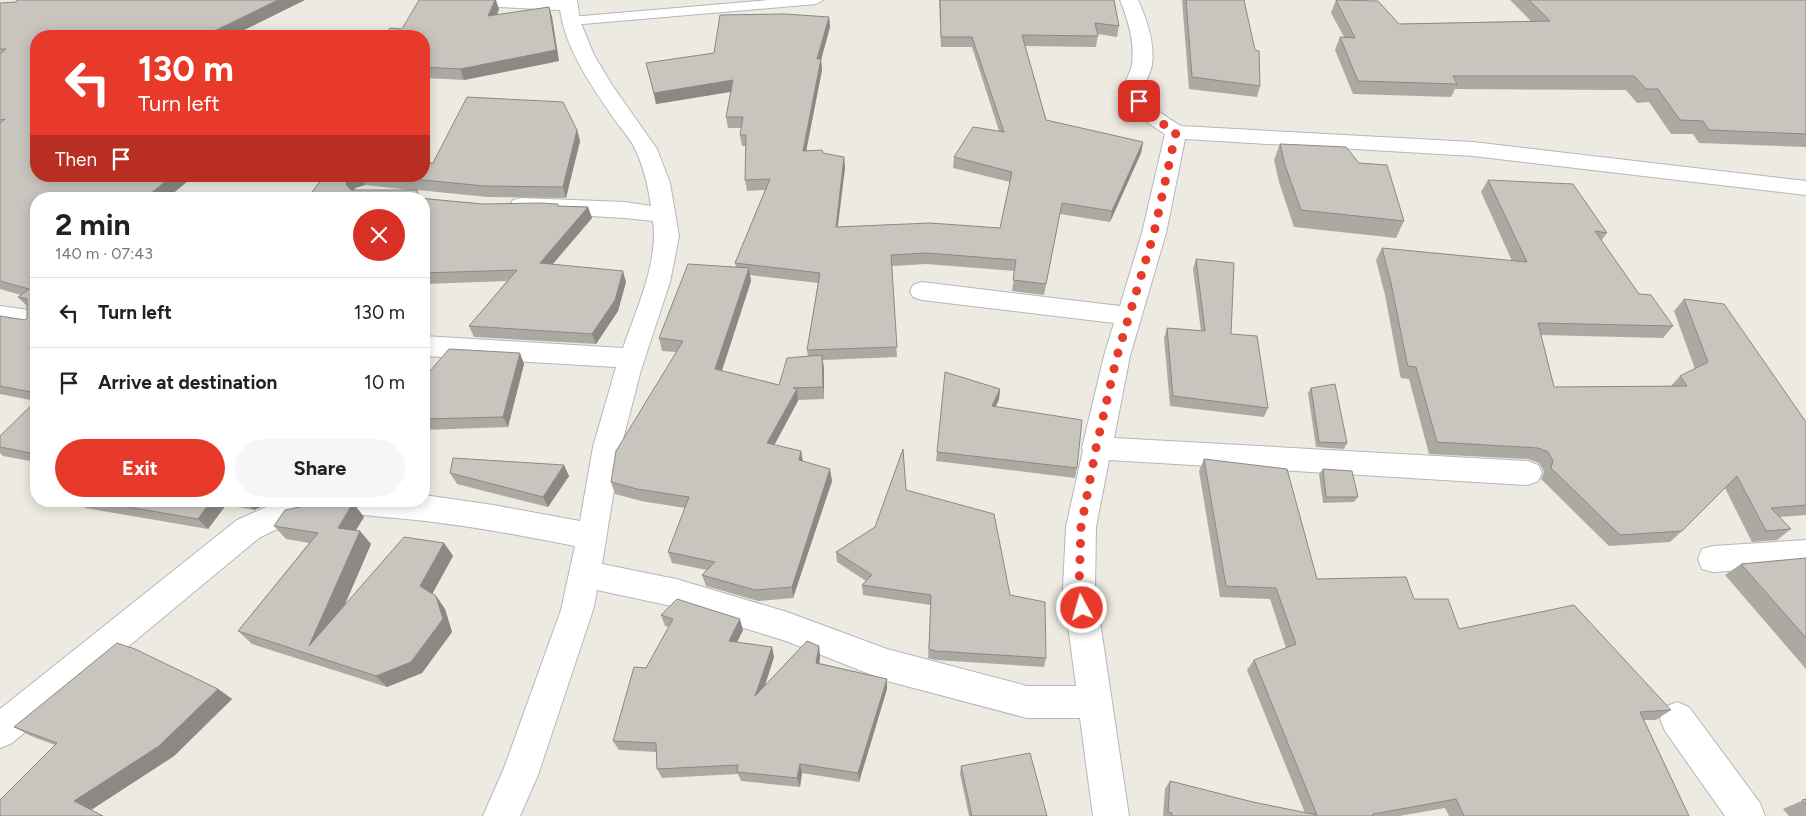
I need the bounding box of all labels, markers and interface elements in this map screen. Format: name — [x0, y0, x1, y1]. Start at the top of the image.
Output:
text: 130 m — [138, 48, 234, 90]
icon: left — [55, 50, 120, 115]
pin — [1118, 80, 1160, 122]
icon: arrive — [1125, 87, 1153, 115]
text: Turn left — [138, 90, 220, 117]
icon: arrive — [107, 145, 135, 173]
text: Then — [55, 148, 97, 171]
text: 2 min — [55, 206, 131, 243]
button: close — [353, 209, 405, 261]
text: 140 m · 07:43 — [55, 244, 153, 263]
icon: left — [55, 299, 83, 327]
text: Turn left — [98, 301, 172, 324]
text: 130 m — [354, 301, 405, 324]
icon: arrive — [55, 369, 83, 397]
text: Arrive at destination — [98, 371, 277, 394]
text: 10 m — [364, 371, 405, 394]
button: Exit — [55, 439, 225, 497]
button: Share — [235, 439, 405, 497]
position arrow — [1055, 581, 1107, 633]

